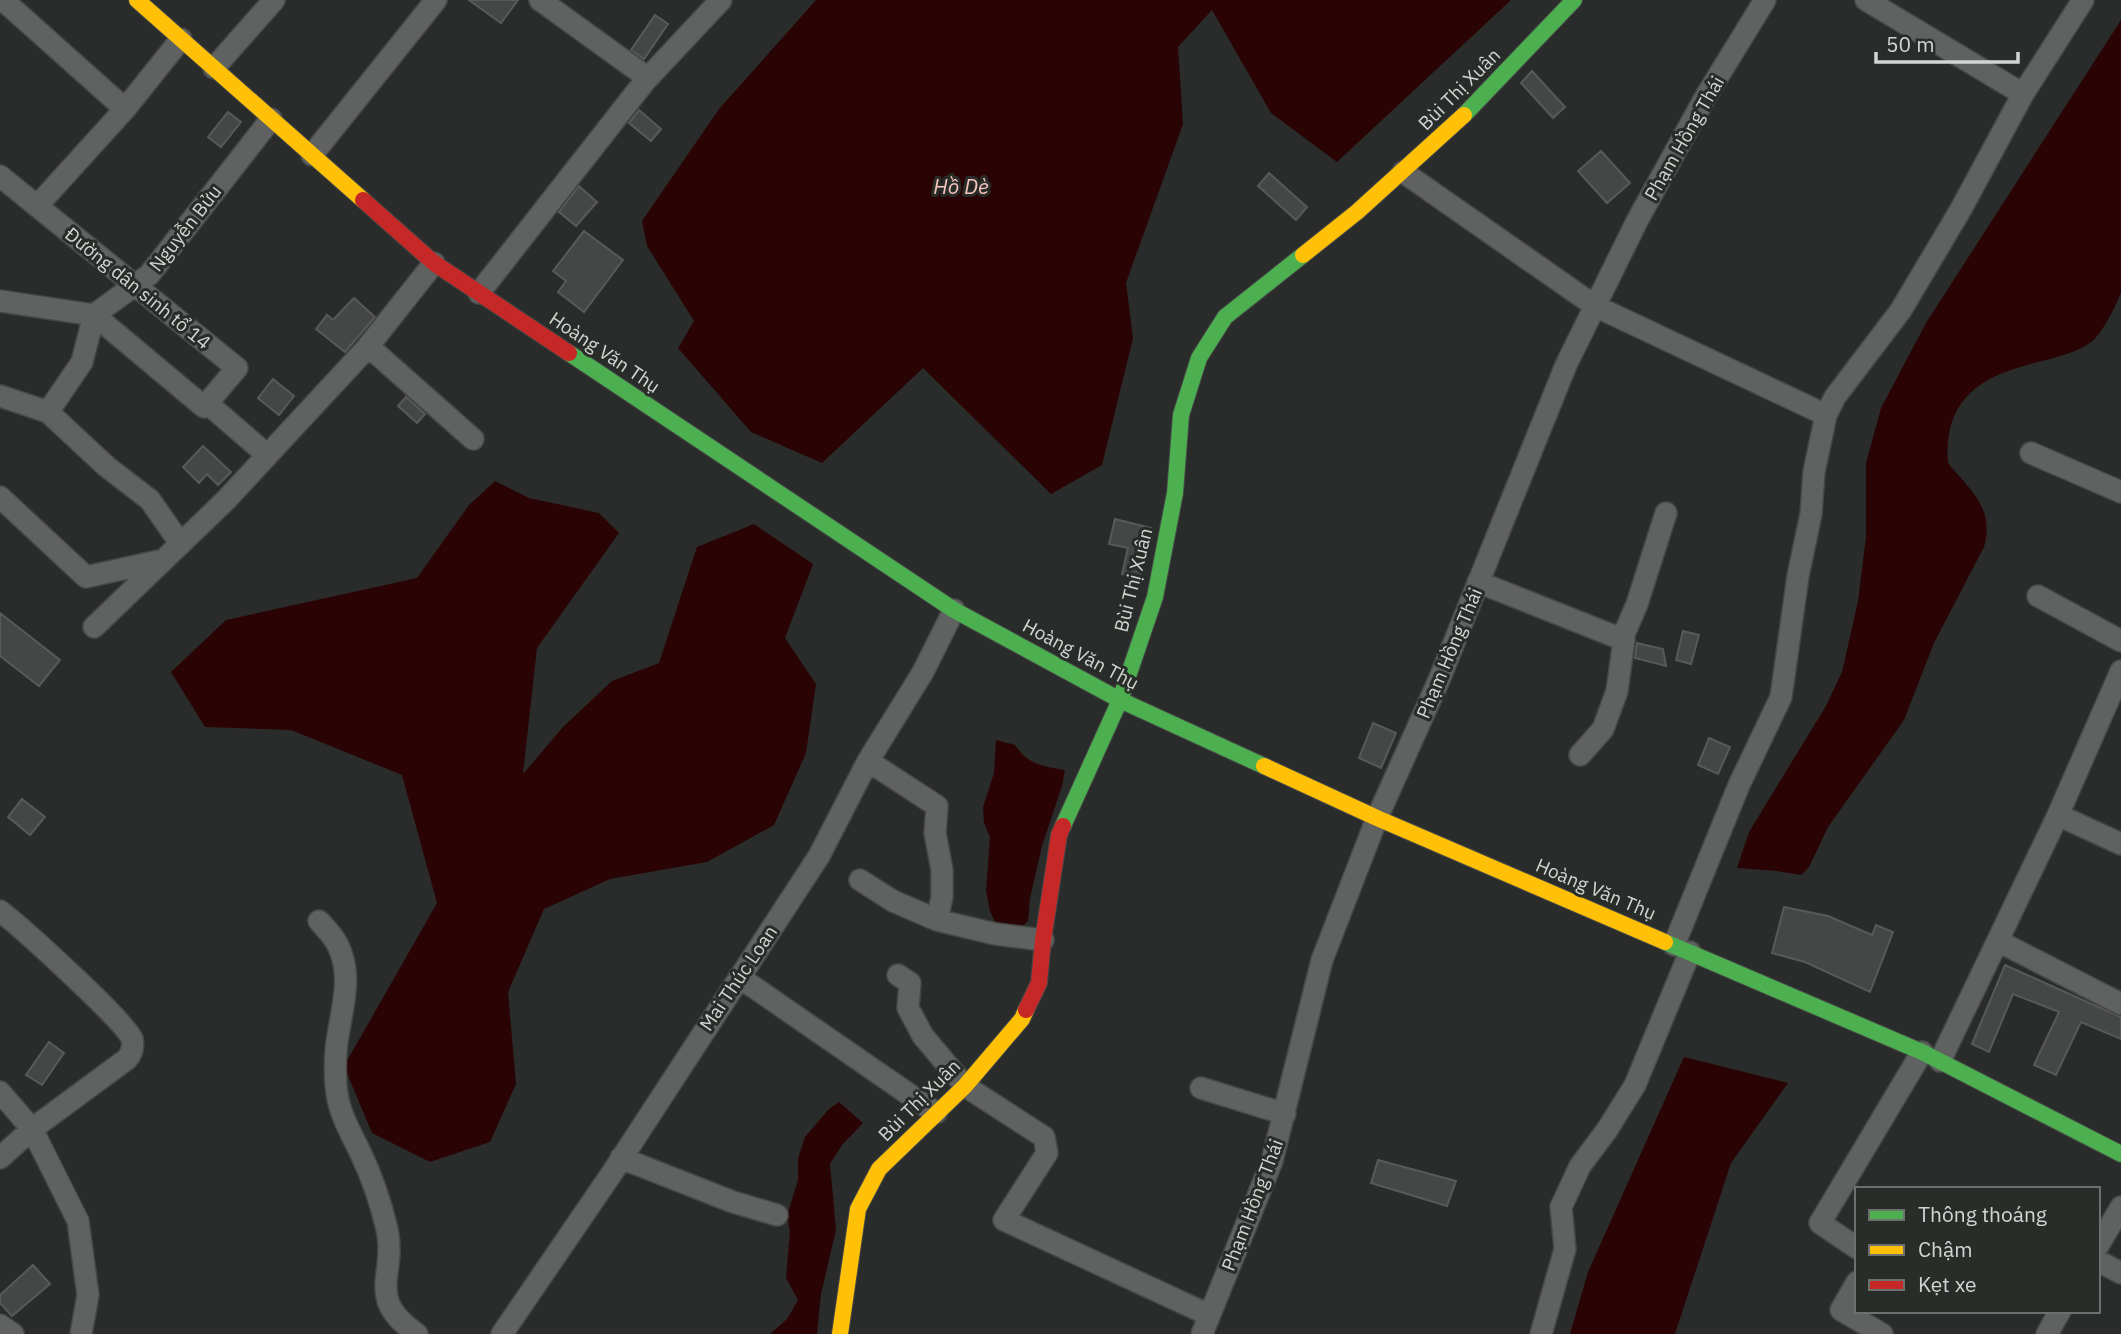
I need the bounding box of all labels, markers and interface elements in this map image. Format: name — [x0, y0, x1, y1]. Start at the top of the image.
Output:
scale bar — [1876, 21, 2018, 65]
text: 50 m — [1886, 30, 1935, 58]
street label: Bùi Thị Xuân — [1413, 43, 1505, 135]
street label: Phạm Hồng Thái — [1639, 72, 1729, 204]
water label: Hồ Dè — [933, 172, 989, 200]
street label: Nguyễn Bửu — [144, 180, 226, 276]
street label: Đường dân sinh tổ 14 — [60, 222, 216, 354]
street label: Hoàng Văn Thụ — [545, 306, 665, 398]
street label: Bùi Thị Xuân — [1108, 525, 1158, 635]
street label: Phạm Hồng Thái — [1411, 584, 1487, 722]
street label: Hoàng Văn Thụ — [1019, 613, 1143, 695]
street label: Hoàng Văn Thụ — [1532, 853, 1660, 925]
street label: Mai Thúc Loan — [694, 921, 782, 1035]
street label: Bùi Thị Xuân — [873, 1054, 965, 1146]
street label: Phạm Hồng Thái — [1216, 1136, 1288, 1274]
legend — [1855, 1187, 2100, 1313]
text: Thông thoáng — [1918, 1200, 2047, 1228]
text: Chậm — [1918, 1235, 1973, 1263]
text: Kẹt xe — [1918, 1270, 1977, 1298]

